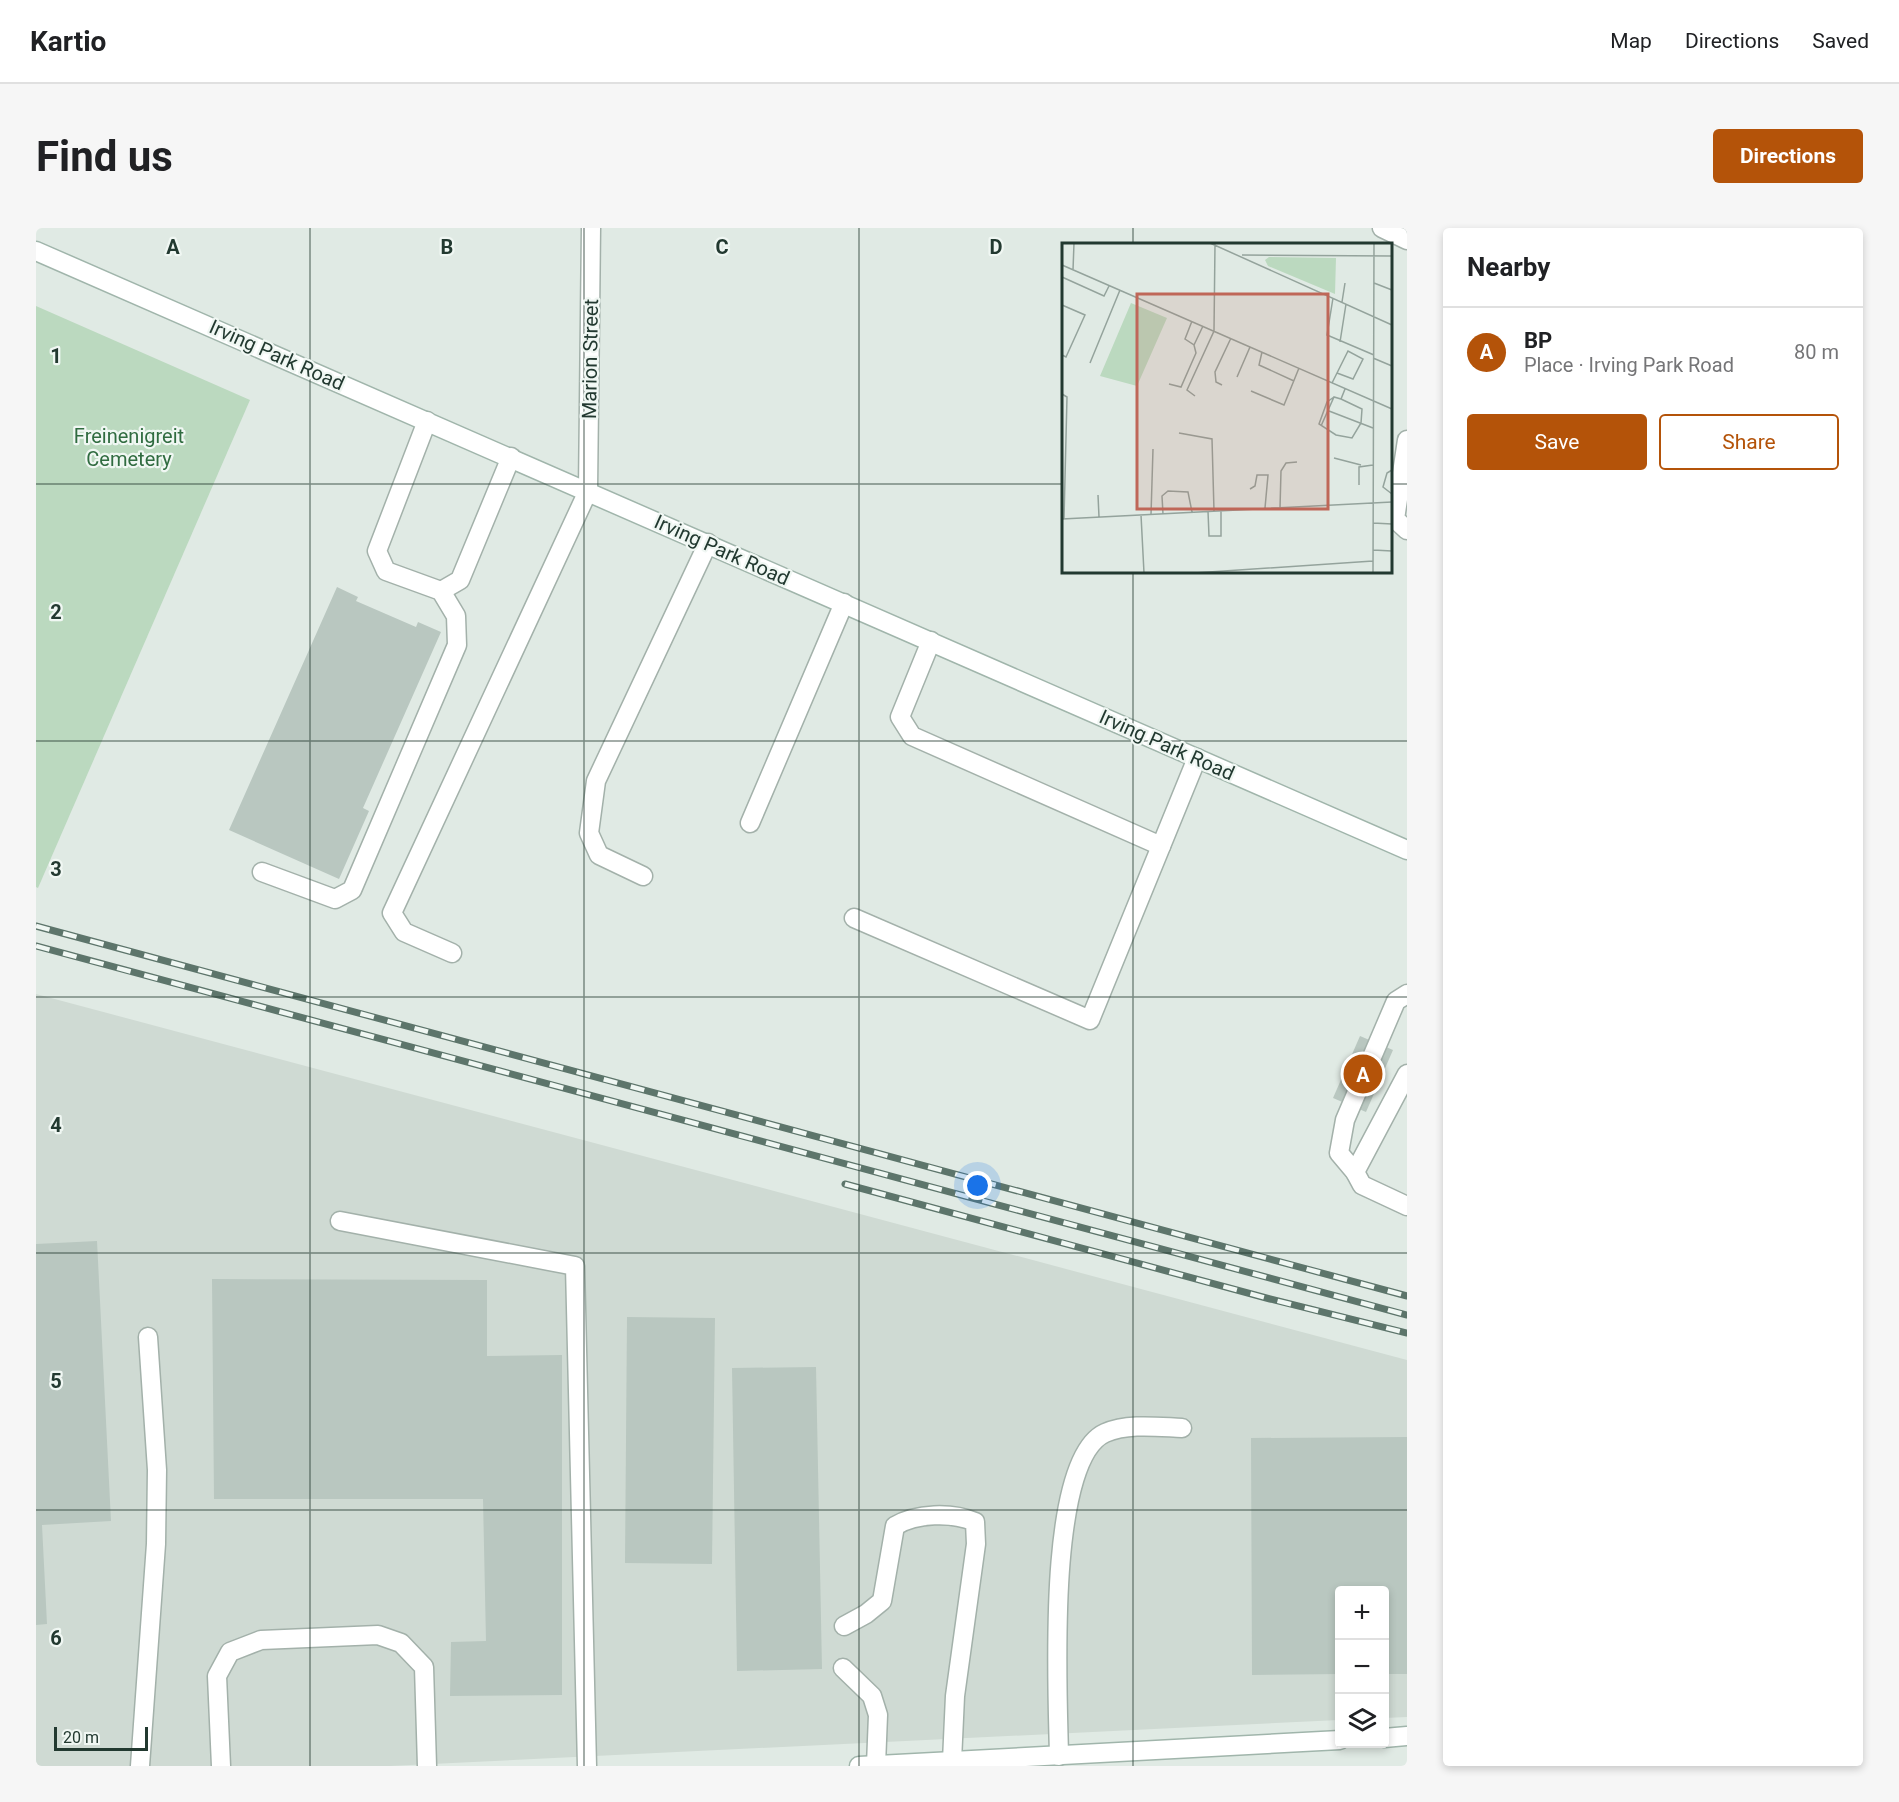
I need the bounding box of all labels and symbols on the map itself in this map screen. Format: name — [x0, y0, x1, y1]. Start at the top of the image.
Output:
text: A — [166, 235, 180, 259]
text: B — [441, 235, 453, 259]
text: C — [715, 235, 729, 259]
text: D — [990, 235, 1003, 259]
inset map — [1062, 243, 1392, 573]
street label: Marion Street — [577, 299, 603, 419]
street label: Irving Park Road — [206, 314, 348, 396]
text: 1 — [50, 344, 62, 368]
park label: Freinenigreit Cemetery — [74, 424, 184, 471]
street label: Irving Park Road — [651, 509, 793, 591]
text: 2 — [50, 600, 62, 624]
street label: Irving Park Road — [1096, 704, 1238, 786]
text: 3 — [50, 857, 62, 881]
pin: A — [1344, 1052, 1382, 1096]
text: 4 — [50, 1113, 62, 1137]
your location — [963, 1171, 992, 1200]
text: 5 — [50, 1369, 62, 1393]
text: 6 — [50, 1626, 62, 1650]
scale bar — [54, 1724, 148, 1752]

